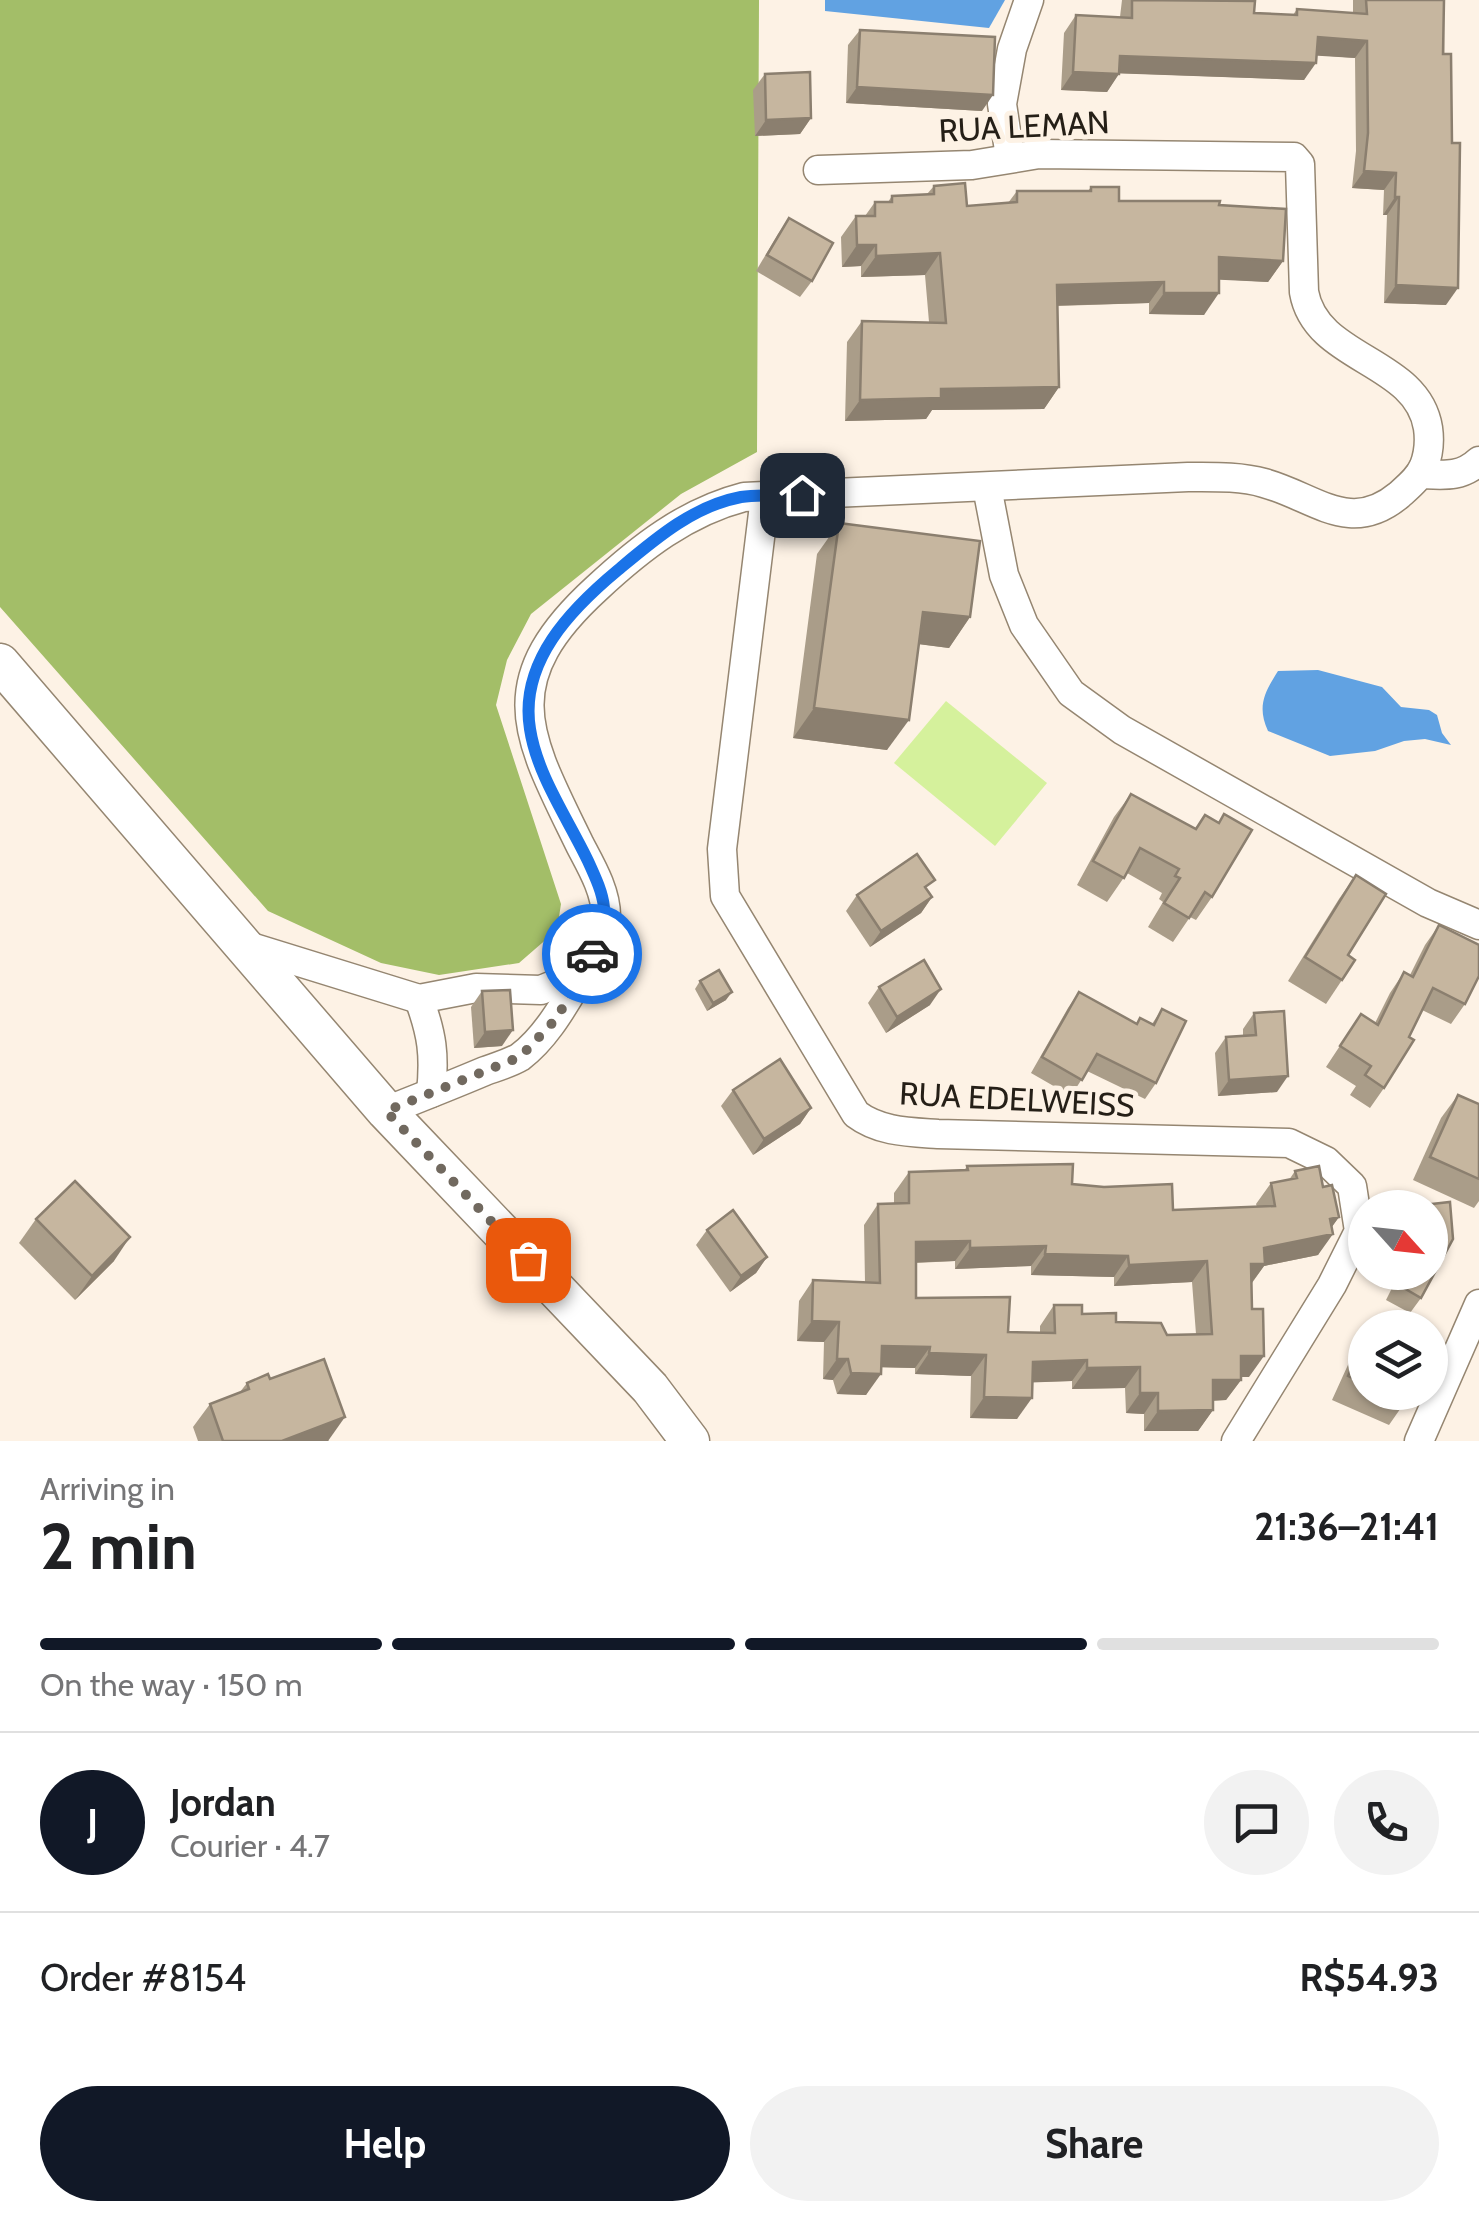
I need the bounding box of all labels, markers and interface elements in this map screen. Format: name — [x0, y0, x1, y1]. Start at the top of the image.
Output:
street label: RUA LEMAN — [938, 102, 1110, 150]
pin — [760, 453, 845, 538]
icon: home — [775, 468, 830, 523]
courier — [542, 904, 642, 1004]
icon: car — [565, 927, 620, 982]
street label: RUA EDELWEISS — [898, 1073, 1136, 1125]
north arrow — [1348, 1190, 1448, 1290]
map controls — [1348, 1190, 1448, 1410]
pin — [486, 1218, 571, 1303]
icon: bag — [501, 1233, 556, 1288]
button: layers — [1348, 1310, 1448, 1410]
text: Arriving in — [40, 1469, 175, 1508]
text: 21:36–21:41 — [1254, 1503, 1439, 1550]
text: 2 min — [40, 1506, 197, 1585]
text: On the way · 150 m — [40, 1665, 303, 1704]
button: chat — [1204, 1770, 1309, 1875]
button: phone — [1334, 1770, 1439, 1875]
text: Jordan — [170, 1779, 276, 1826]
text: J — [87, 1799, 98, 1846]
text: Courier · 4.7 — [170, 1826, 330, 1865]
text: Order #8154 — [40, 1954, 246, 2001]
text: R$54.93 — [1299, 1954, 1439, 2001]
button: Help — [40, 2086, 730, 2201]
button: Share — [750, 2086, 1439, 2201]

